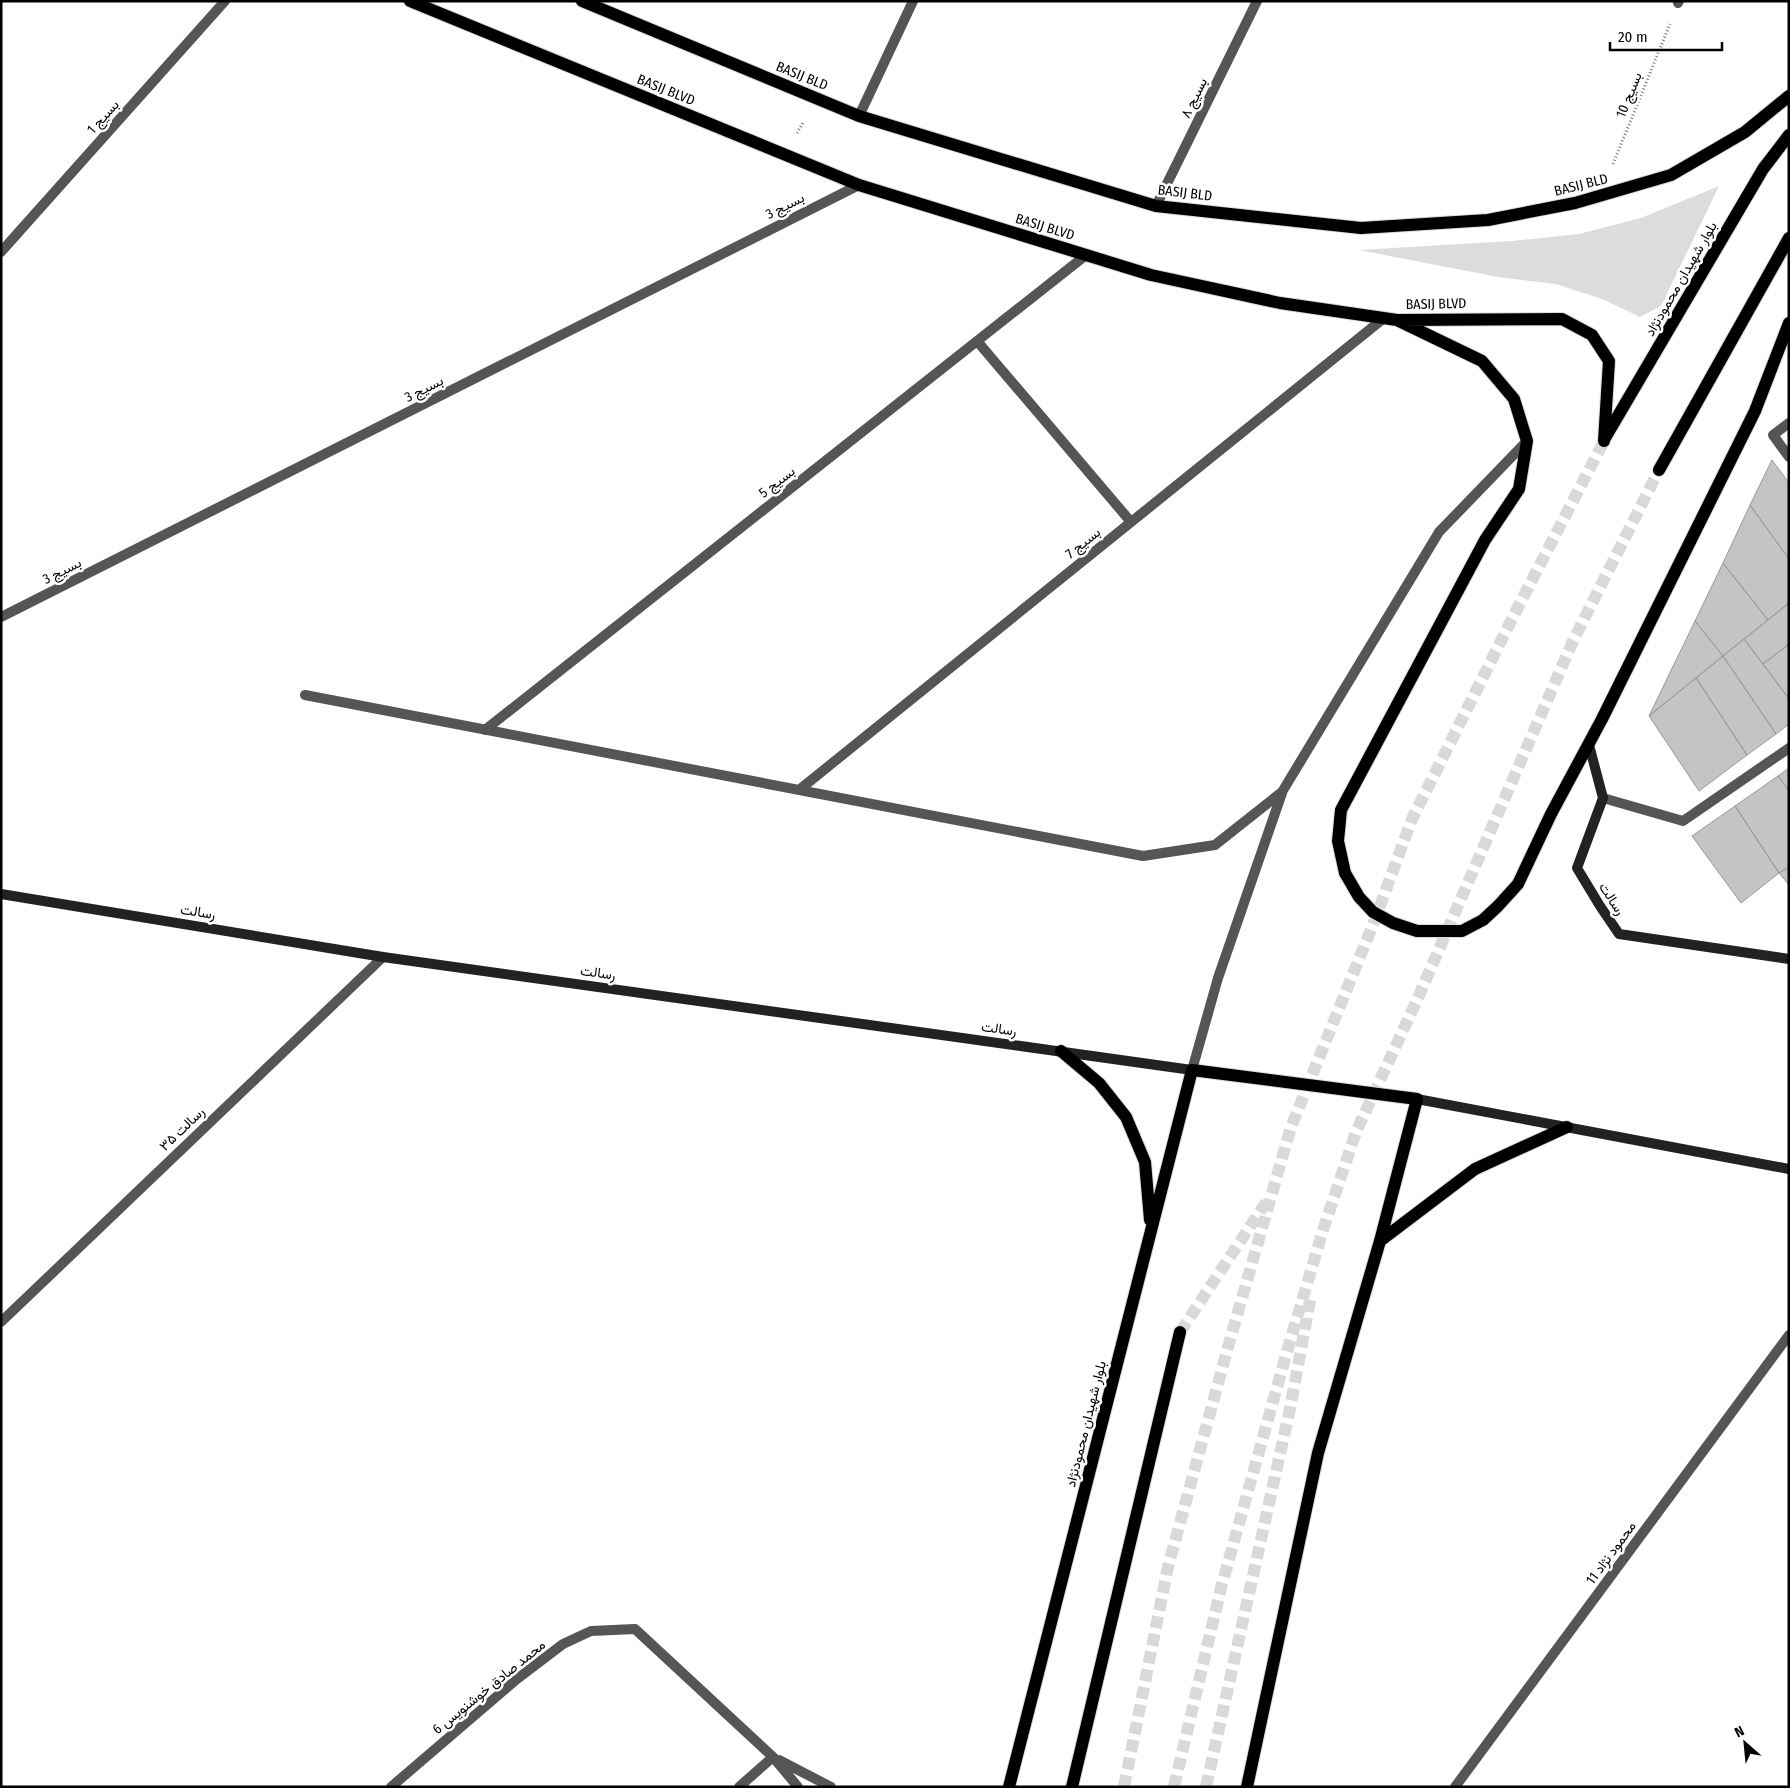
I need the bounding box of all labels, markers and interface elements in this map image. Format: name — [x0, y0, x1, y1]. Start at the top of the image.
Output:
scale bar — [1610, 20, 1722, 52]
text: 20 m — [1618, 28, 1648, 46]
street label: BASIJ BLD — [773, 58, 831, 94]
street label: بسیج 10 — [1612, 70, 1648, 121]
street label: BASIJ BLVD — [635, 71, 697, 109]
street label: بسیج ۸ — [1177, 75, 1213, 122]
street label: بسیج 1 — [83, 96, 124, 139]
street label: BASIJ BLD — [1552, 170, 1610, 200]
street label: BASIJ BLD — [1157, 181, 1213, 205]
street label: بسیج 3 — [763, 189, 808, 225]
street label: BASIJ BLVD — [1013, 210, 1077, 244]
street label: بلوار شهیدان محمودنژاد — [1641, 219, 1721, 339]
street label: BASIJ BLVD — [1405, 295, 1467, 313]
street label: بسیج 3 — [402, 372, 447, 408]
street label: بسیج 5 — [756, 463, 800, 503]
street label: بسیج 7 — [1062, 524, 1105, 564]
street label: بسیج 3 — [40, 554, 85, 590]
street label: رسالت — [1595, 880, 1629, 919]
street label: رسالت — [179, 901, 217, 923]
street label: رسالت — [579, 962, 617, 984]
street label: رسالت — [980, 1018, 1018, 1040]
street label: رسالت ۳۵ — [156, 1103, 208, 1155]
street label: بلوار شهیدان محمودنژاد — [1062, 1359, 1110, 1489]
street label: محمود نژاد 11 — [1582, 1518, 1640, 1588]
street label: محمد صادق خوشنویس 6 — [429, 1636, 549, 1738]
north arrow — [1720, 1718, 1770, 1768]
text: N — [1732, 1722, 1747, 1741]

